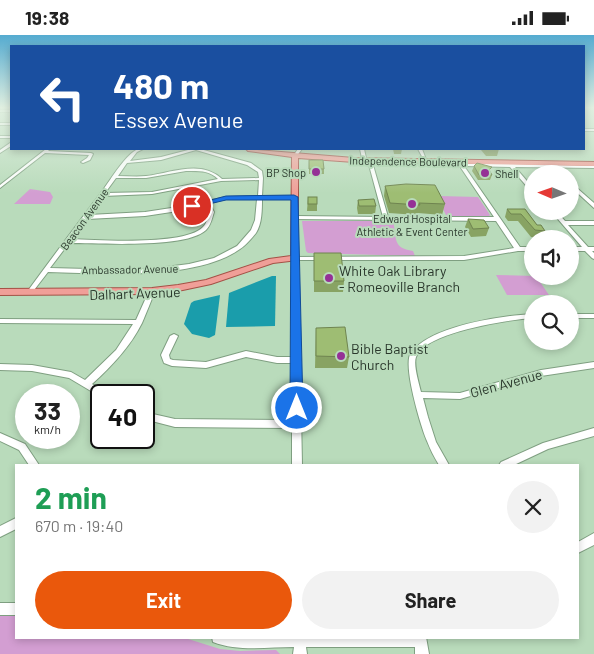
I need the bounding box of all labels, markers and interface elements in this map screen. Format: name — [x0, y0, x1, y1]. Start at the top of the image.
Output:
text: 19:38 — [25, 6, 69, 29]
text: 480 m — [113, 64, 209, 106]
icon: left — [30, 65, 95, 130]
text: Essex Avenue — [113, 106, 243, 132]
street label: Independence Boulevard — [349, 153, 467, 169]
north arrow — [524, 165, 579, 220]
map controls — [524, 165, 579, 350]
place label: BP Shop — [266, 166, 306, 179]
marker: BP Shop — [310, 166, 322, 178]
marker: Shell — [479, 167, 491, 179]
place label: Shell — [495, 167, 518, 180]
pin — [171, 185, 213, 227]
street label: Beacon Avenue — [57, 186, 111, 252]
icon: arrive — [178, 192, 206, 220]
marker: Edward Hospital Athletic & Event Center — [406, 198, 418, 210]
place label: Edward Hospital Athletic & Event Center — [357, 212, 467, 238]
button: sound — [524, 230, 579, 285]
street label: Ambassador Avenue — [82, 262, 179, 276]
place label: White Oak Library - Romeoville Branch — [339, 262, 460, 295]
marker: White Oak Library - Romeoville Branch — [323, 272, 335, 284]
street label: Dalhart Avenue — [89, 283, 181, 303]
button: search — [524, 295, 579, 350]
place label: Bible Baptist Church — [351, 340, 429, 373]
marker: Bible Baptist Church — [335, 350, 347, 362]
street label: Glen Avenue — [468, 365, 544, 401]
position arrow — [270, 381, 322, 433]
speed limit sign: 40 — [90, 384, 155, 449]
text: 33 — [34, 395, 61, 425]
text: km/h — [34, 422, 61, 436]
text: 2 min — [35, 479, 107, 515]
button: close — [507, 481, 559, 533]
text: 670 m · 19:40 — [35, 516, 123, 535]
button: Exit — [35, 571, 292, 629]
button: Share — [302, 571, 559, 629]

